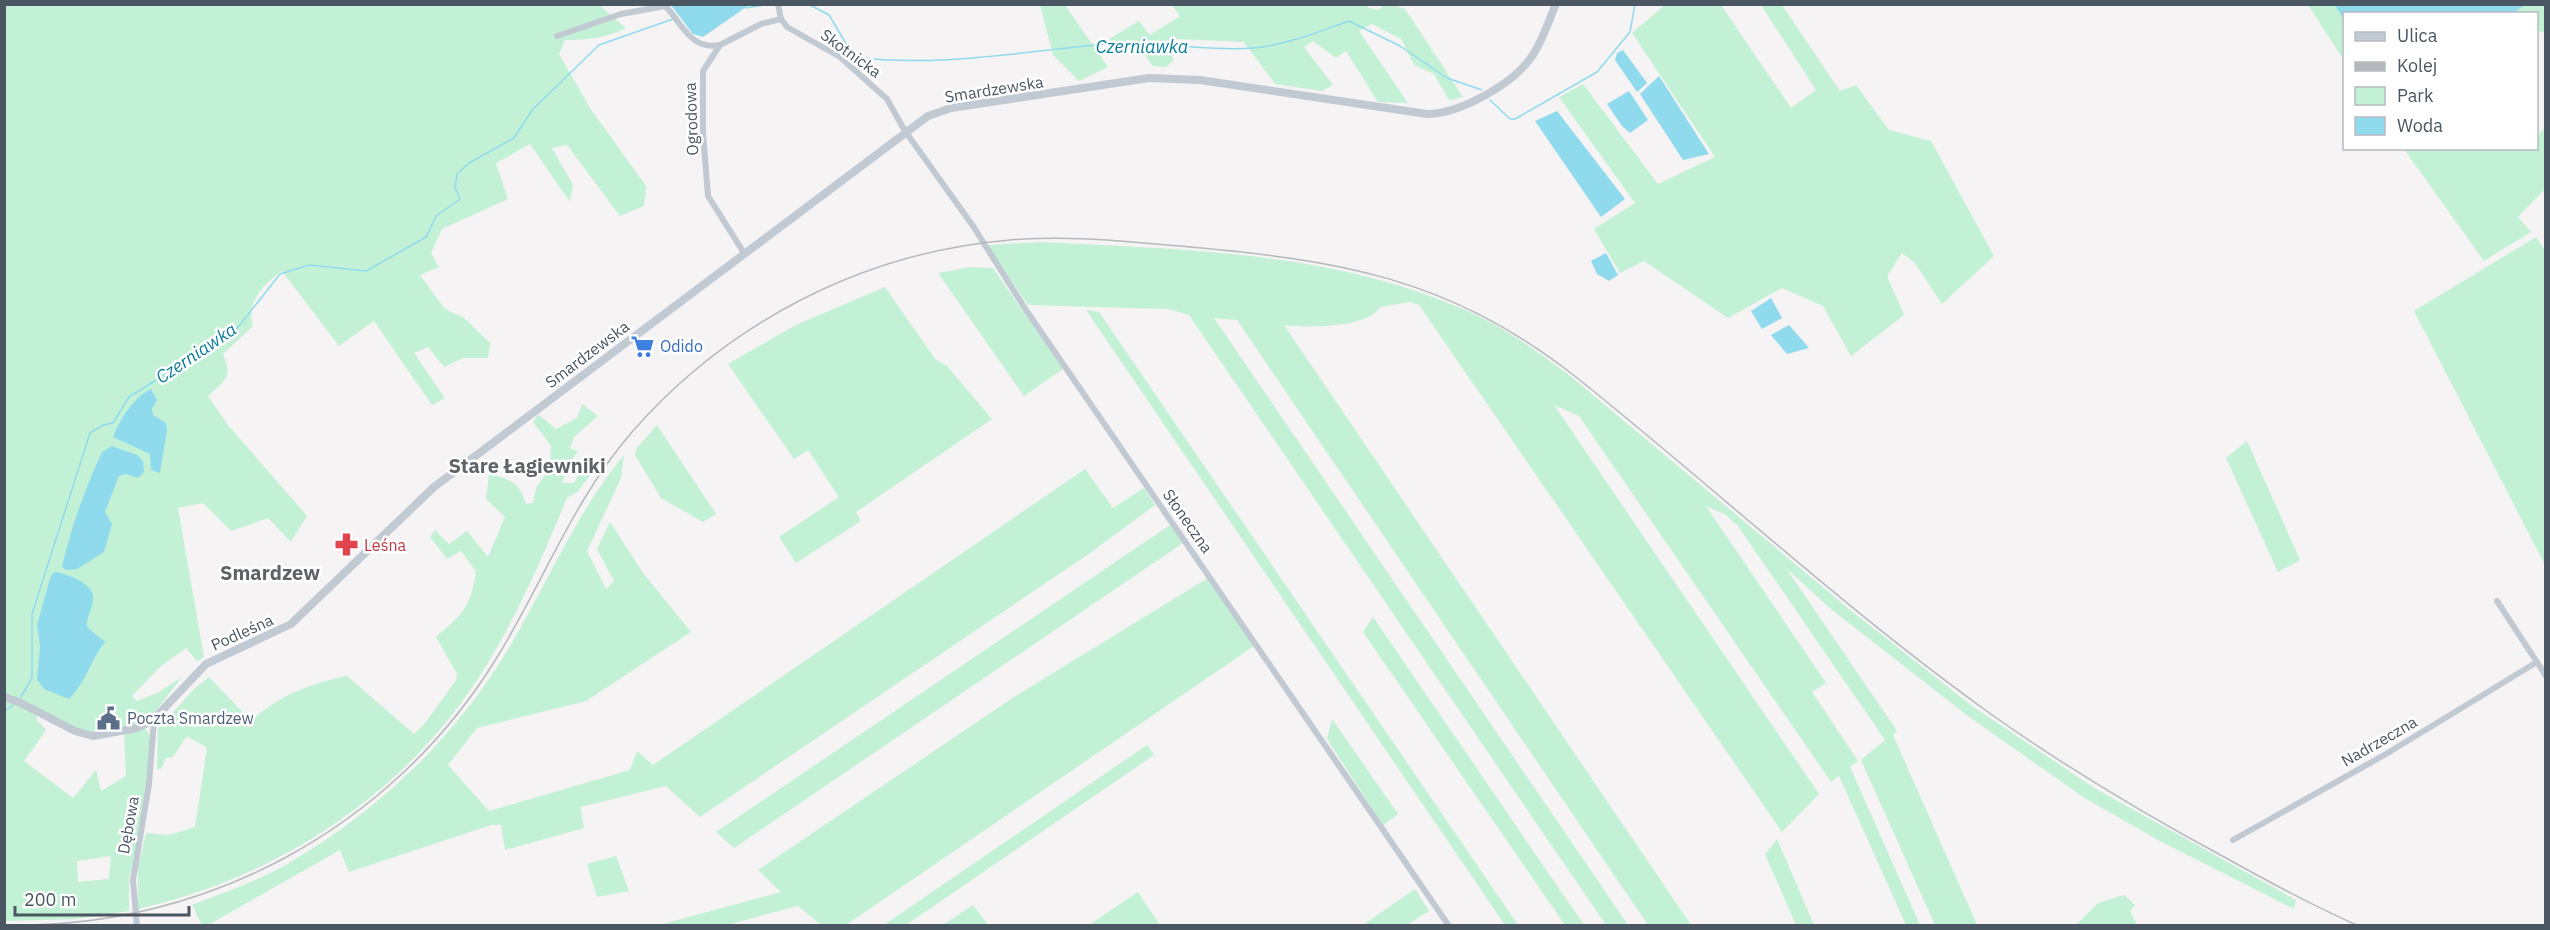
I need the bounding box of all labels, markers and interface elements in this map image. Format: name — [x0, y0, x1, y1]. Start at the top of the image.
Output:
legend — [2343, 12, 2538, 150]
street label: Skotnicka — [817, 24, 886, 82]
text: Ulica — [2397, 24, 2438, 47]
water label: Czerniawka — [1096, 35, 1188, 58]
text: Kolej — [2397, 54, 2437, 77]
street label: Smardzewska — [943, 71, 1045, 107]
street label: Ogrodowa — [680, 82, 702, 156]
text: Park — [2397, 84, 2434, 107]
text: Woda — [2397, 114, 2443, 137]
street label: Smardzewska — [541, 316, 633, 392]
water label: Czerniawka — [151, 318, 241, 388]
supermarket icon: Odido — [629, 333, 655, 359]
place label: Odido — [660, 336, 703, 356]
district label: Stare Łagiewniki — [448, 452, 606, 479]
street label: Słoneczna — [1159, 485, 1218, 557]
pharmacy icon: Leśna — [333, 532, 359, 558]
place label: Leśna — [364, 535, 407, 555]
district label: Smardzew — [220, 559, 320, 586]
street label: Podleśna — [208, 609, 277, 655]
public building icon: Poczta Smardzew — [96, 705, 122, 731]
place label: Poczta Smardzew — [127, 708, 254, 728]
street label: Nadrzeczna — [2338, 711, 2421, 771]
street label: Dębowa — [113, 794, 143, 855]
scale bar — [15, 879, 189, 917]
text: 200 m — [24, 888, 76, 911]

